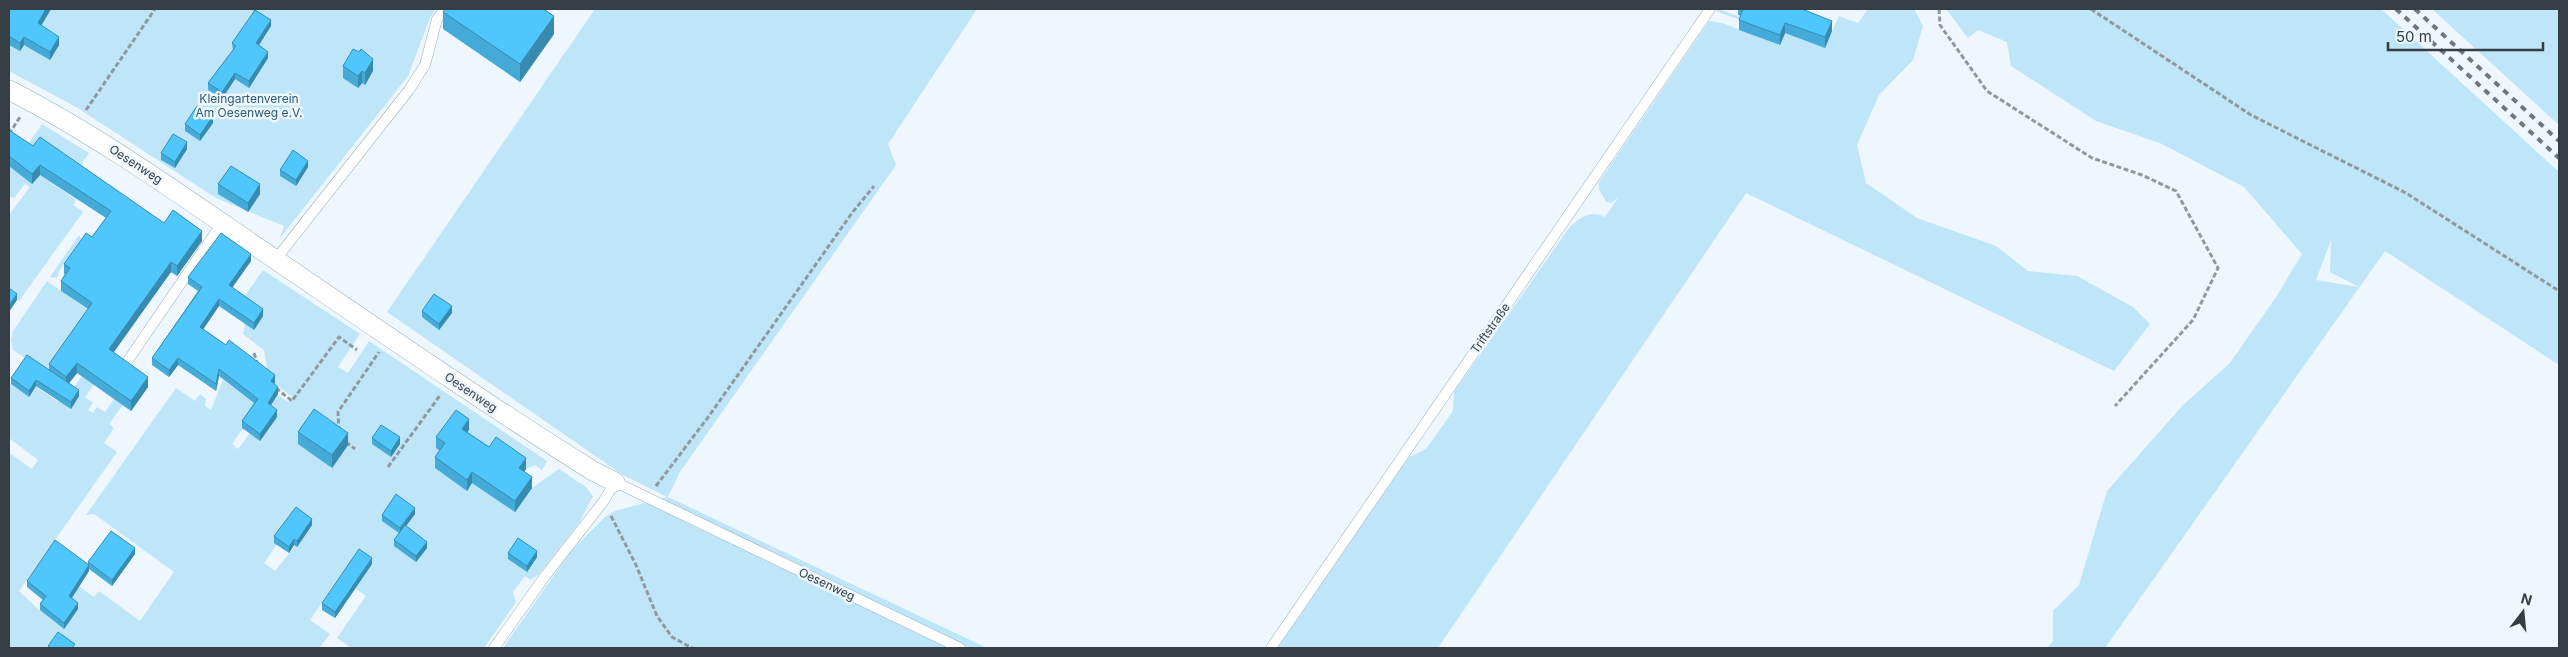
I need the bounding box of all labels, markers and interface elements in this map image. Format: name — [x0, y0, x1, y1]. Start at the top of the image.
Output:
scale bar — [2388, 20, 2543, 52]
text: 50 m — [2396, 27, 2432, 46]
park label: Kleingartenverein Am Oesenweg e.V. — [195, 91, 303, 120]
street label: Oesenweg — [107, 141, 165, 187]
street label: Triftstraße — [1467, 300, 1513, 356]
street label: Oesenweg — [442, 369, 500, 415]
street label: Oesenweg — [796, 564, 858, 604]
north arrow — [2498, 587, 2548, 637]
text: N — [2519, 589, 2534, 609]

